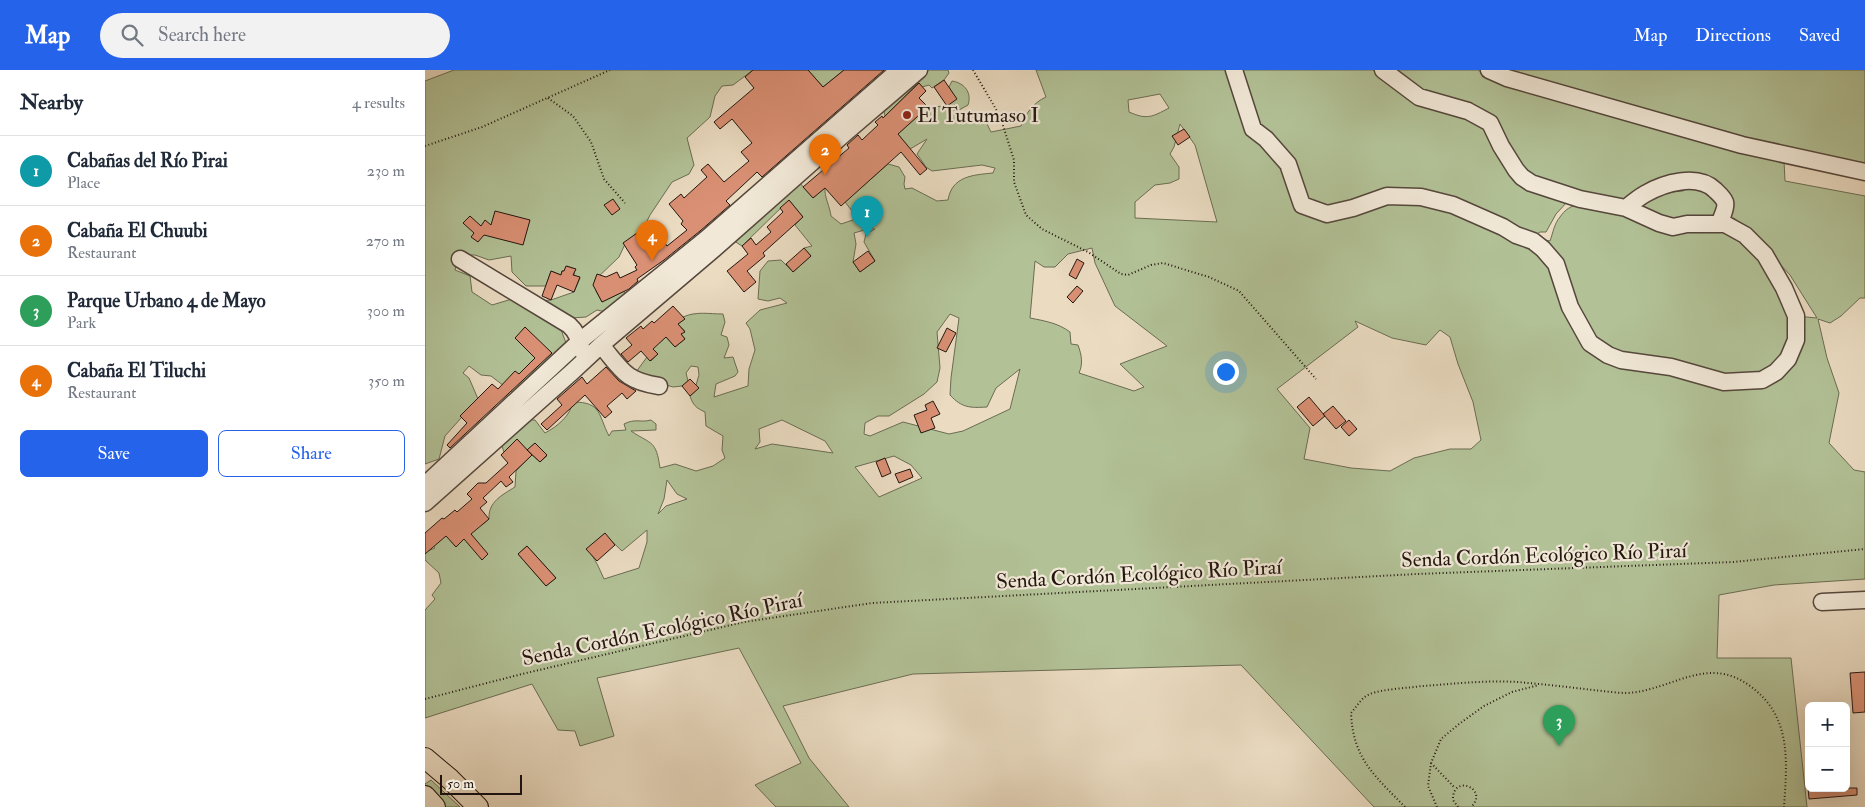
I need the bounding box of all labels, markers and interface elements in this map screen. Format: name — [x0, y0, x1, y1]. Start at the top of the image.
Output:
search box — [100, 13, 450, 58]
text: Map — [25, 20, 70, 51]
icon: search — [118, 21, 146, 49]
text: Search here — [158, 23, 246, 47]
text: Map — [1634, 24, 1667, 47]
text: Directions — [1695, 24, 1771, 47]
text: Saved — [1799, 24, 1840, 47]
text: Nearby — [20, 89, 83, 116]
text: 4 results — [352, 93, 405, 113]
place label: El Tutumaso I — [917, 102, 1039, 129]
marker: El Tutumaso I — [901, 109, 913, 121]
pin: 2 — [809, 134, 841, 175]
text: Cabañas del Río Pirai — [67, 149, 228, 173]
text: 1 — [33, 161, 39, 181]
text: 230 m — [367, 161, 405, 181]
text: Place — [67, 173, 100, 193]
pin: 1 — [851, 196, 883, 237]
text: Cabaña El Chuubi — [67, 219, 208, 243]
pin: 4 — [636, 220, 668, 261]
text: 2 — [32, 231, 40, 251]
text: 270 m — [366, 231, 405, 251]
text: Restaurant — [67, 243, 136, 263]
text: Parque Urbano 4 de Mayo — [67, 289, 266, 313]
text: 3 — [33, 301, 39, 321]
text: 300 m — [367, 301, 405, 321]
text: Park — [67, 313, 96, 333]
text: Cabaña El Tiluchi — [67, 359, 206, 383]
your location — [1213, 359, 1239, 385]
text: 4 — [32, 371, 40, 391]
text: 350 m — [368, 371, 405, 391]
text: Restaurant — [67, 383, 136, 403]
button: Save — [20, 430, 208, 477]
button: Share — [218, 430, 405, 477]
street label: Senda Cordón Ecológico Río Piraí — [1401, 537, 1689, 574]
street label: Senda Cordón Ecológico Río Piraí — [995, 553, 1284, 595]
street label: Senda Cordón Ecológico Río Piraí — [519, 586, 806, 672]
map controls — [1805, 702, 1850, 792]
button: + — [1805, 702, 1850, 747]
pin: 3 — [1543, 705, 1575, 746]
button: − — [1805, 747, 1850, 792]
scale bar — [440, 772, 523, 795]
text: 50 m — [447, 775, 474, 792]

